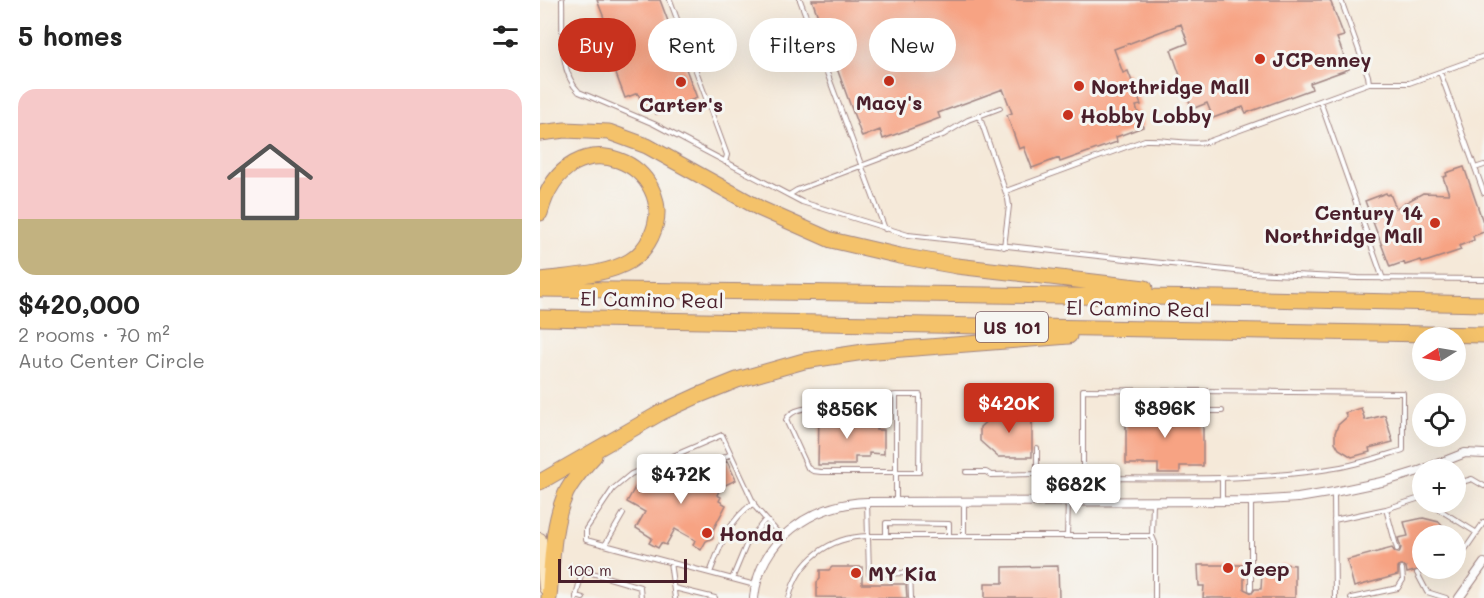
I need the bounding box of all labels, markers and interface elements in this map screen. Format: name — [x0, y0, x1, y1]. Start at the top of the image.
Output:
chip: Buy — [558, 18, 636, 72]
chip: Rent — [648, 18, 737, 72]
chip: Filters — [749, 18, 857, 72]
chip: New — [869, 18, 956, 72]
text: 5 homes — [18, 19, 123, 53]
icon: filters — [489, 20, 522, 53]
place label: JCPenney — [1272, 46, 1371, 72]
marker: JCPenney — [1253, 52, 1267, 66]
place label: Northridge Mall — [1091, 73, 1249, 99]
marker: Macy's — [882, 74, 896, 88]
marker: Carter's — [674, 75, 688, 89]
marker: Northridge Mall — [1072, 79, 1086, 93]
place label: Macy's — [856, 89, 922, 115]
place label: Carter's — [639, 91, 723, 117]
place label: Hobby Lobby — [1080, 102, 1212, 128]
marker: Hobby Lobby — [1061, 108, 1075, 122]
icon: home — [216, 128, 324, 236]
place label: Century 14 Northridge Mall — [1265, 199, 1423, 248]
marker: Century 14 Northridge Mall — [1428, 216, 1442, 230]
street label: El Camino Real — [580, 285, 724, 313]
text: $420,000 — [18, 287, 140, 321]
street label: El Camino Real — [1066, 294, 1210, 322]
road number: US 101 — [976, 312, 1048, 342]
text: 2 rooms · 70 m² — [18, 321, 170, 347]
north arrow — [1412, 327, 1466, 381]
map controls — [1412, 327, 1466, 579]
text: Auto Center Circle — [18, 347, 205, 373]
pin: $420K — [967, 383, 1051, 434]
pin: $896K — [1123, 388, 1207, 439]
pin: $856K — [805, 389, 889, 440]
text: $420K — [978, 389, 1040, 415]
button: locate — [1412, 393, 1466, 447]
text: $896K — [1134, 394, 1196, 420]
text: $856K — [816, 395, 878, 421]
pin: $472K — [639, 454, 723, 505]
button: + — [1412, 459, 1466, 513]
text: $472K — [651, 460, 711, 486]
pin: $682K — [1034, 464, 1118, 515]
text: $682K — [1045, 470, 1107, 496]
place label: Honda — [719, 520, 784, 546]
button: − — [1412, 525, 1466, 579]
marker: Honda — [700, 526, 714, 540]
place label: Jeep — [1240, 555, 1290, 581]
scale bar — [558, 556, 687, 584]
text: 100 m — [567, 559, 612, 580]
place label: MY Kia — [868, 560, 937, 586]
marker: Jeep — [1221, 561, 1235, 575]
marker: MY Kia — [849, 566, 863, 580]

